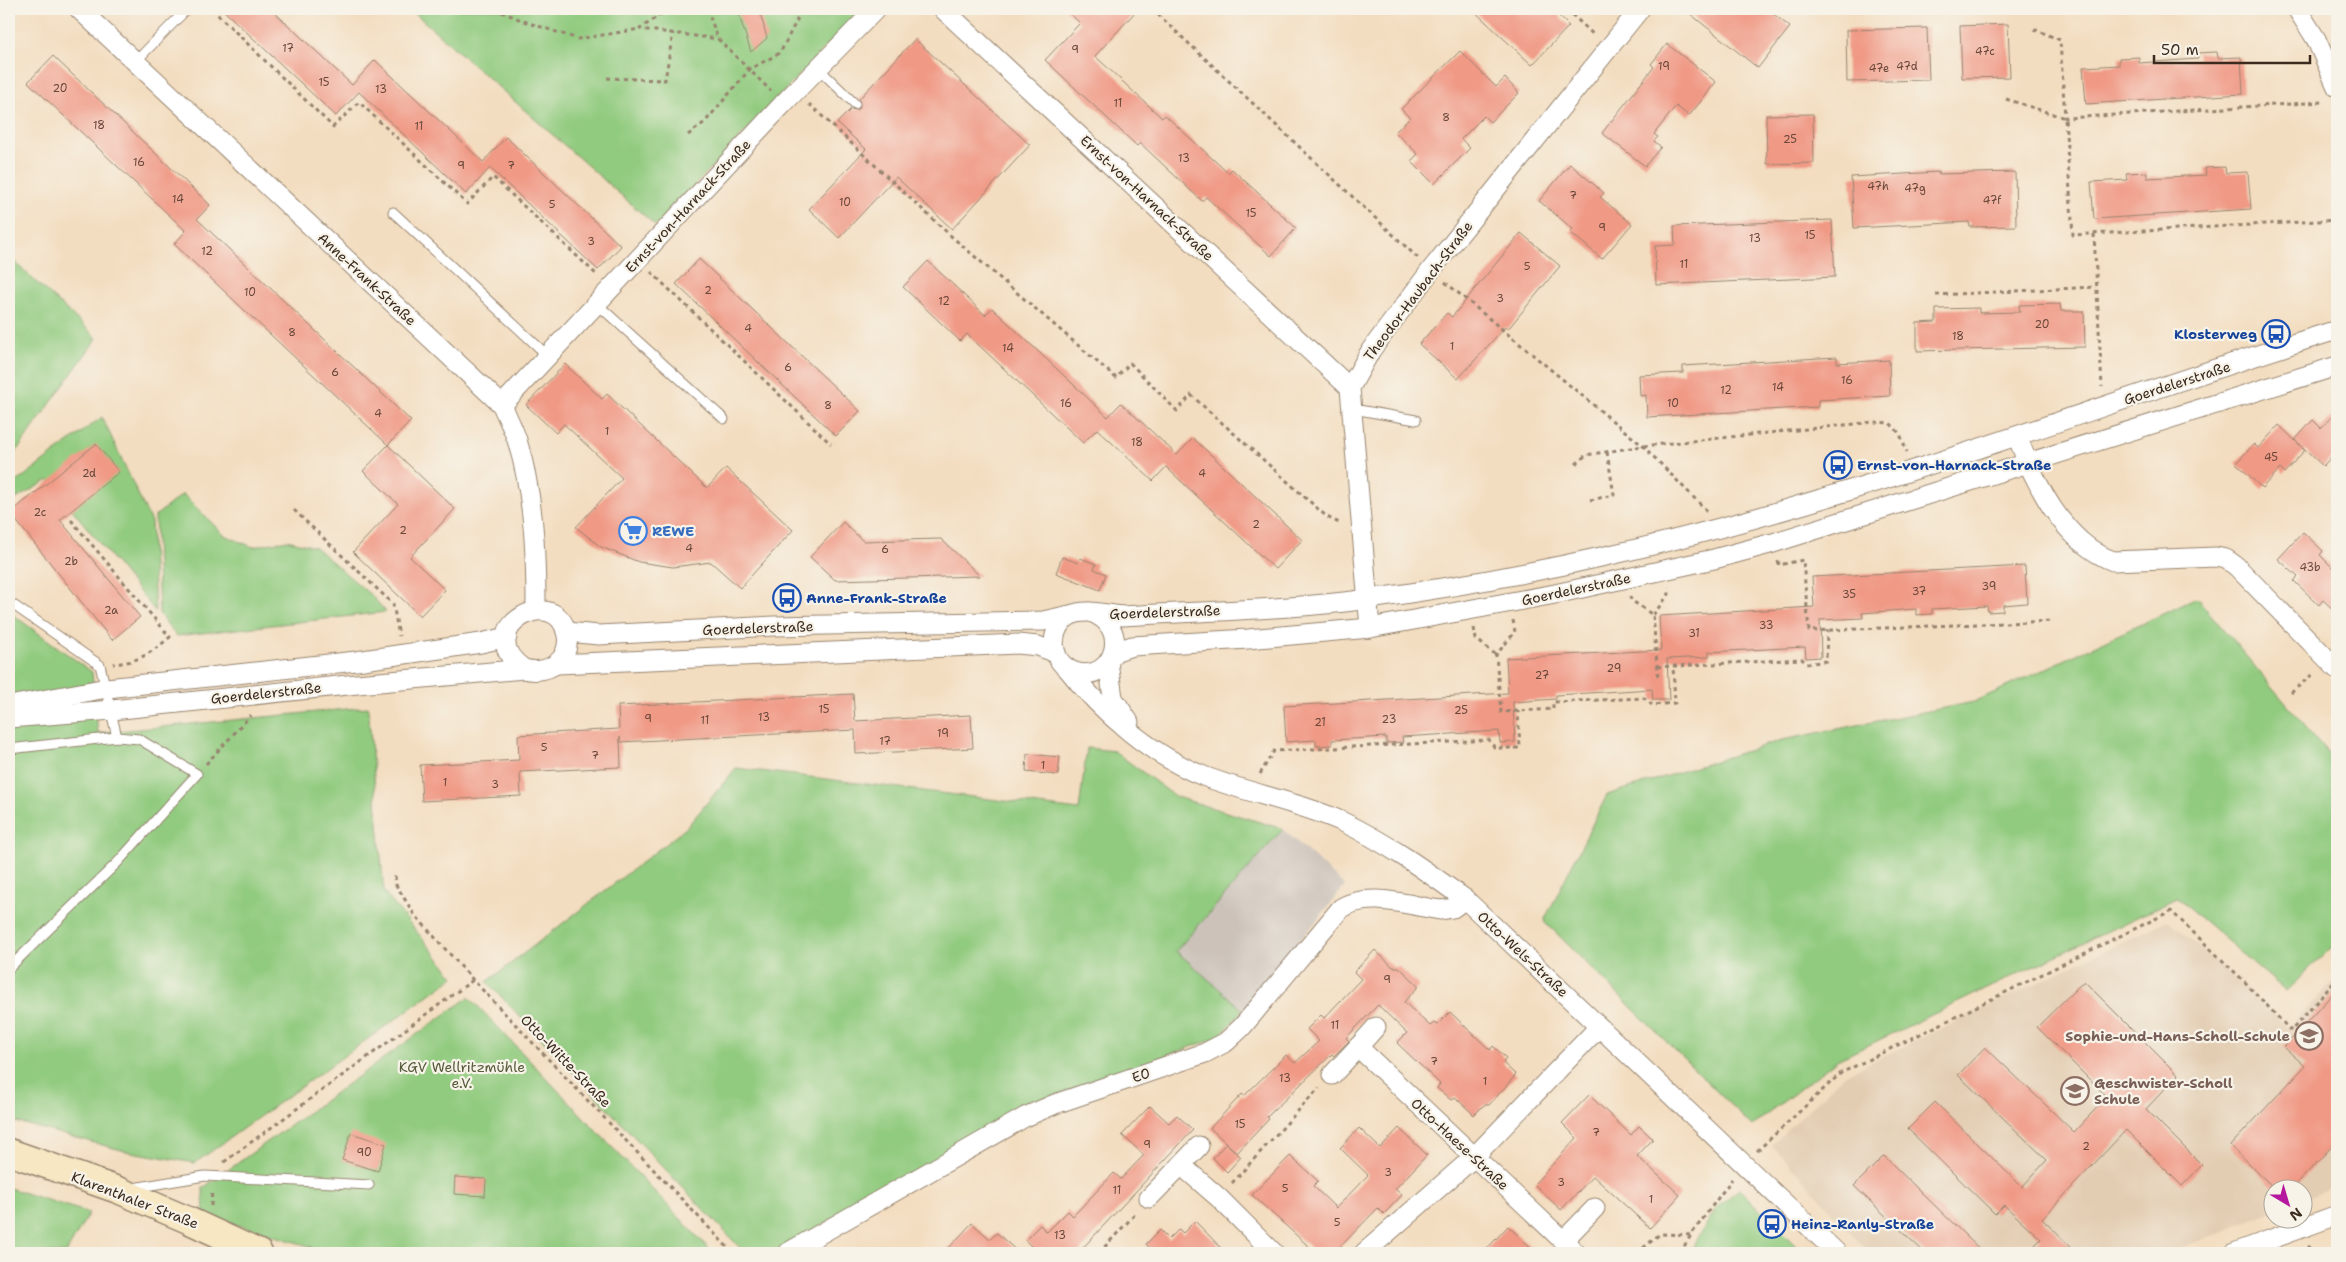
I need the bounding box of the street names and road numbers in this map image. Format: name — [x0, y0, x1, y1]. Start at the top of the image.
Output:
street label: Ernst-von-Harnack-Straße — [1076, 131, 1218, 265]
street label: Ernst-von-Harnack-Straße — [621, 135, 755, 277]
street label: Theodor-Haubach-Straße — [1360, 217, 1477, 364]
street label: Anne-Frank-Straße — [314, 229, 420, 329]
street label: Goerdelerstraße — [2121, 357, 2233, 409]
street label: Goerdelerstraße — [1520, 569, 1632, 609]
street label: Goerdelerstraße — [1109, 601, 1221, 623]
street label: Goerdelerstraße — [702, 617, 814, 639]
street label: Goerdelerstraße — [210, 678, 322, 708]
street label: Otto-Wels-Straße — [1474, 907, 1572, 1001]
street label: Otto-Witte-Straße — [517, 1011, 615, 1111]
street label: E0 — [1130, 1064, 1152, 1086]
street label: Otto-Haese-Straße — [1407, 1094, 1513, 1194]
street label: Klarenthaler Straße — [69, 1167, 201, 1233]

